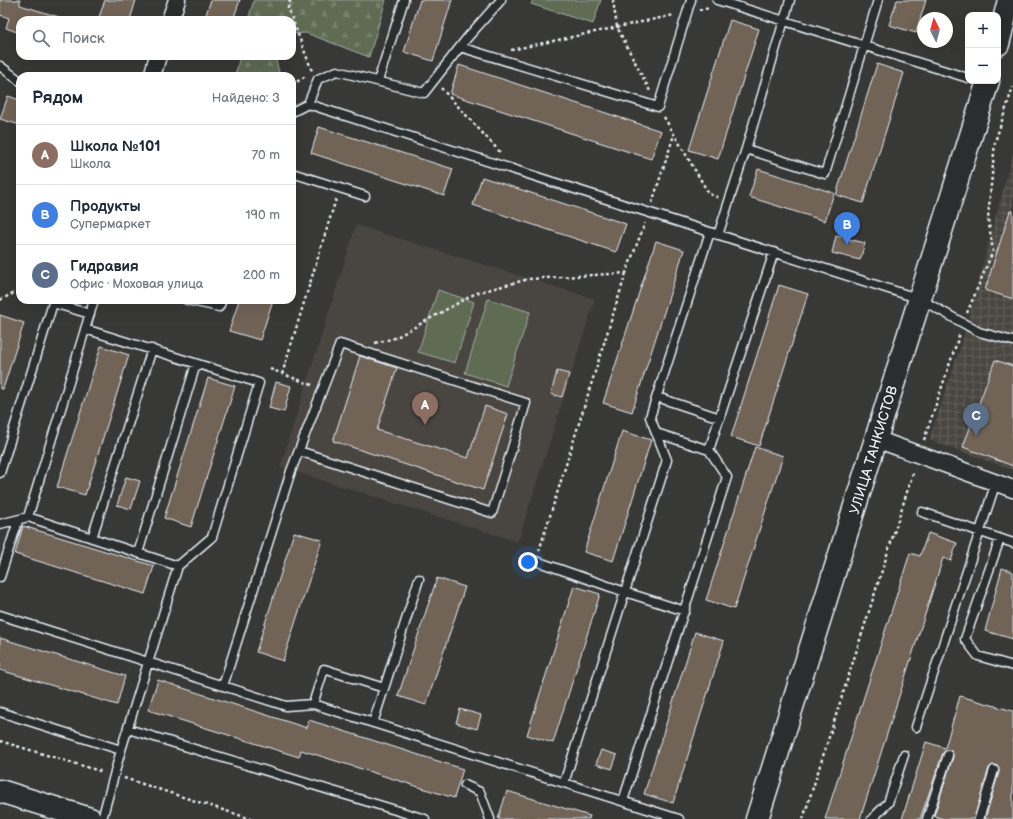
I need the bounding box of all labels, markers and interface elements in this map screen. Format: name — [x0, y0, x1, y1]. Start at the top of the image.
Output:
north arrow — [917, 12, 953, 48]
map controls — [965, 12, 1001, 84]
button: + — [965, 12, 1001, 48]
search box — [16, 16, 296, 60]
icon: search — [30, 27, 52, 49]
text: Поиск — [62, 29, 105, 48]
button: − — [965, 48, 1001, 84]
text: Рядом — [32, 88, 83, 108]
text: Найдено: 3 — [212, 90, 280, 106]
text: Школа №101 — [70, 137, 161, 156]
text: A — [41, 147, 49, 163]
text: 70 m — [252, 147, 280, 163]
text: Школа — [70, 156, 111, 172]
text: Продукты — [70, 197, 141, 216]
text: B — [40, 207, 50, 223]
text: 190 m — [246, 207, 280, 223]
pin: B — [834, 212, 860, 245]
text: Супермаркет — [70, 216, 151, 232]
text: Гидравия — [70, 257, 139, 276]
text: C — [40, 267, 50, 283]
text: 200 m — [243, 267, 280, 283]
text: Офис · Моховая улица — [70, 276, 204, 292]
street label: УЛИЦА ТАНКИСТОВ — [846, 384, 901, 517]
pin: A — [412, 392, 438, 425]
pin: C — [963, 403, 989, 436]
your location — [518, 552, 538, 572]

